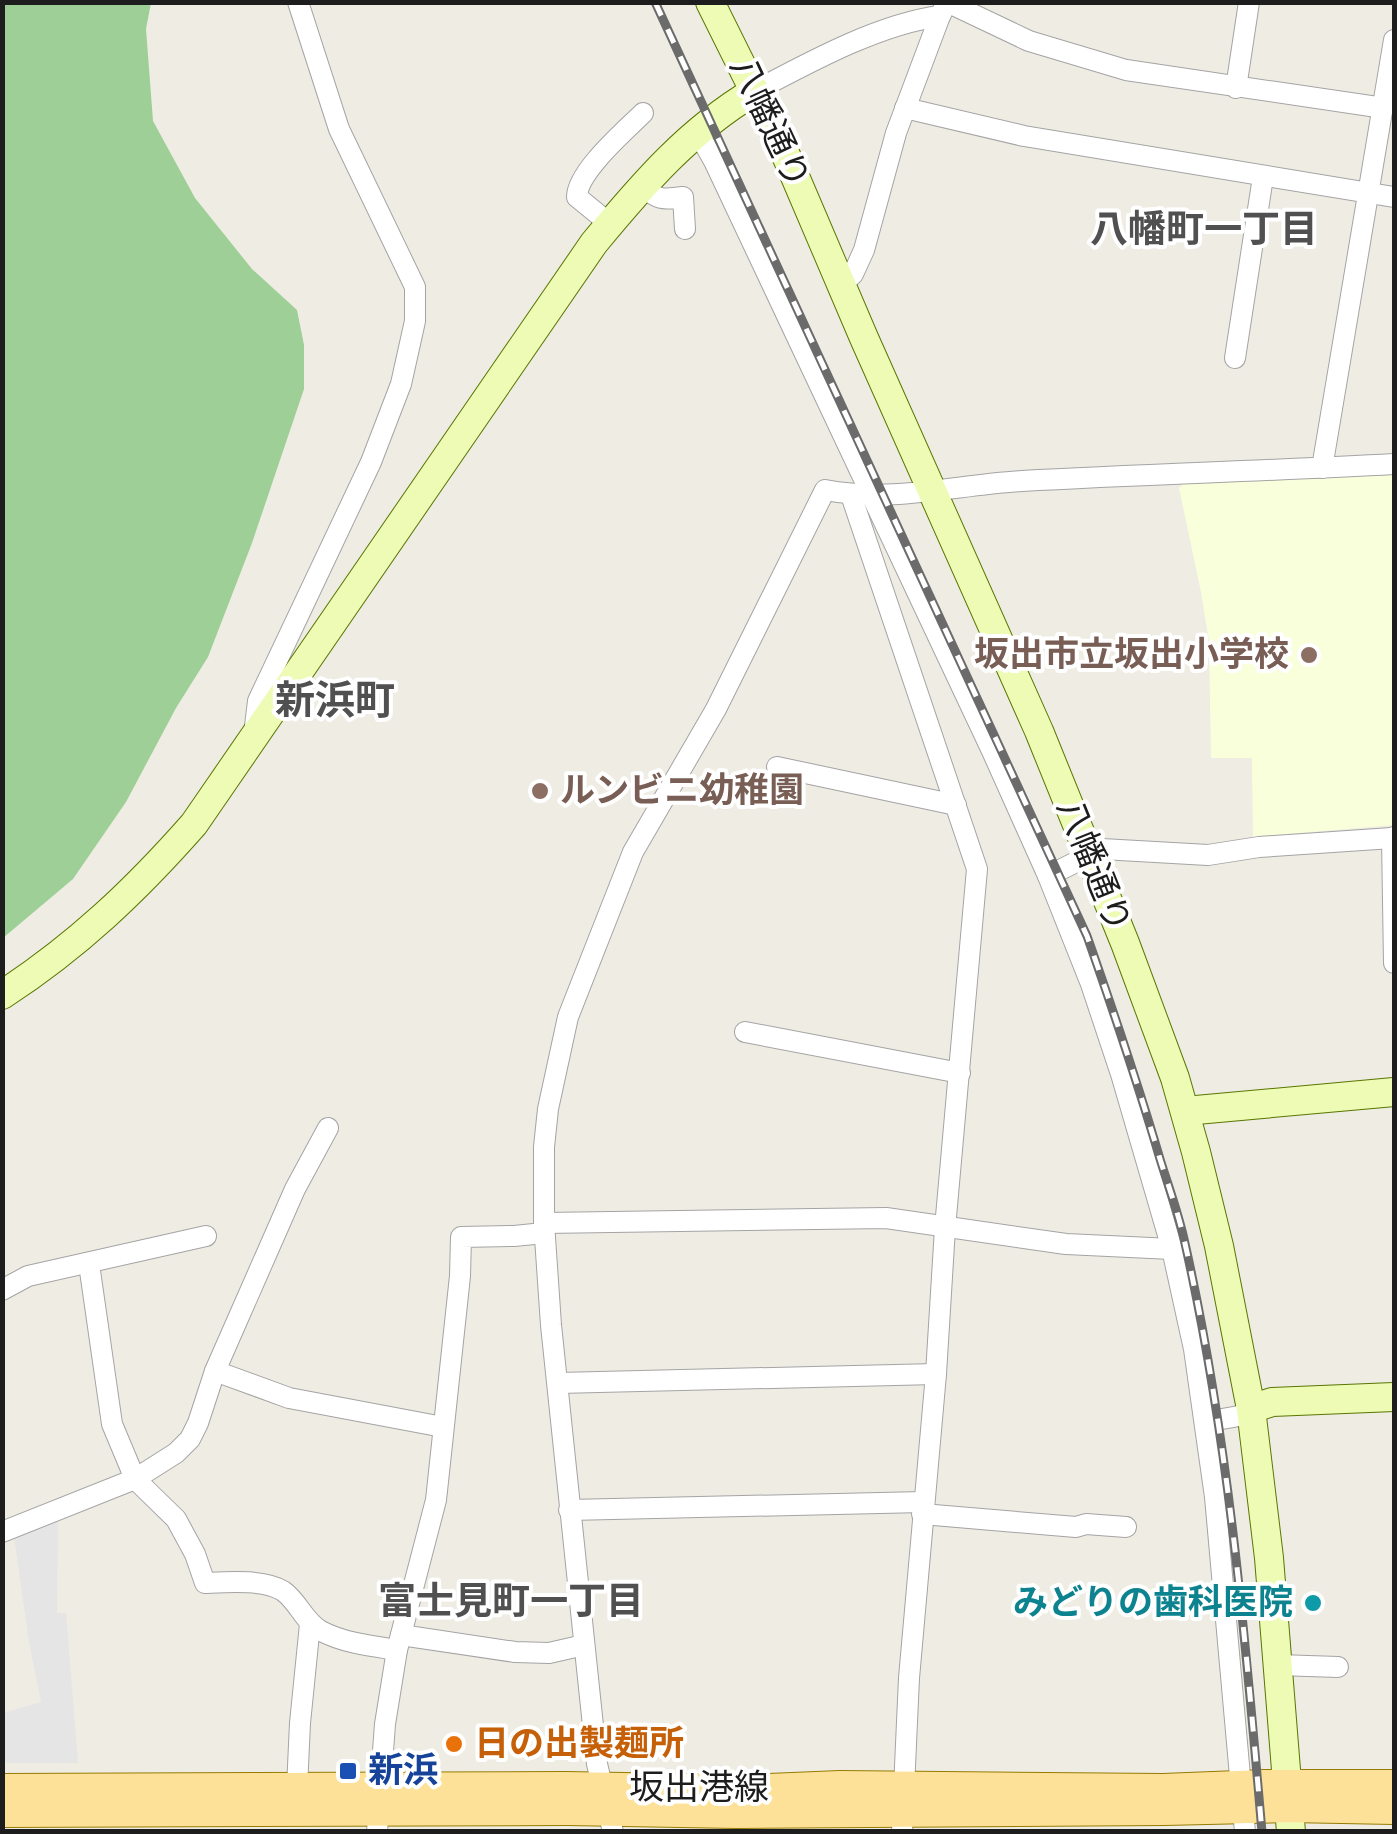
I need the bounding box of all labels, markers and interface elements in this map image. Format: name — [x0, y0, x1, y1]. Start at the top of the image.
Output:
street label: 八幡通り — [720, 50, 818, 196]
district label: 八幡町一丁目 — [1090, 208, 1318, 253]
place label: 坂出市立坂出小学校 — [974, 634, 1289, 677]
marker: 坂出市立坂出小学校 — [1298, 644, 1320, 666]
district label: 新浜町 — [275, 678, 395, 726]
place label: ルンビニ幼稚園 — [560, 770, 804, 813]
marker: ルンビニ幼稚園 — [529, 780, 551, 802]
street label: 八幡通り — [1047, 793, 1139, 939]
district label: 富士見町一丁目 — [378, 1580, 644, 1625]
place label: みどりの歯科医院 — [1013, 1582, 1293, 1625]
marker: みどりの歯科医院 — [1302, 1592, 1324, 1614]
place label: 日の出製麺所 — [474, 1723, 684, 1766]
marker: 日の出製麺所 — [443, 1733, 465, 1755]
place label: 新浜 — [368, 1750, 438, 1793]
marker: 新浜 — [337, 1760, 359, 1782]
street label: 坂出港線 — [629, 1767, 769, 1810]

